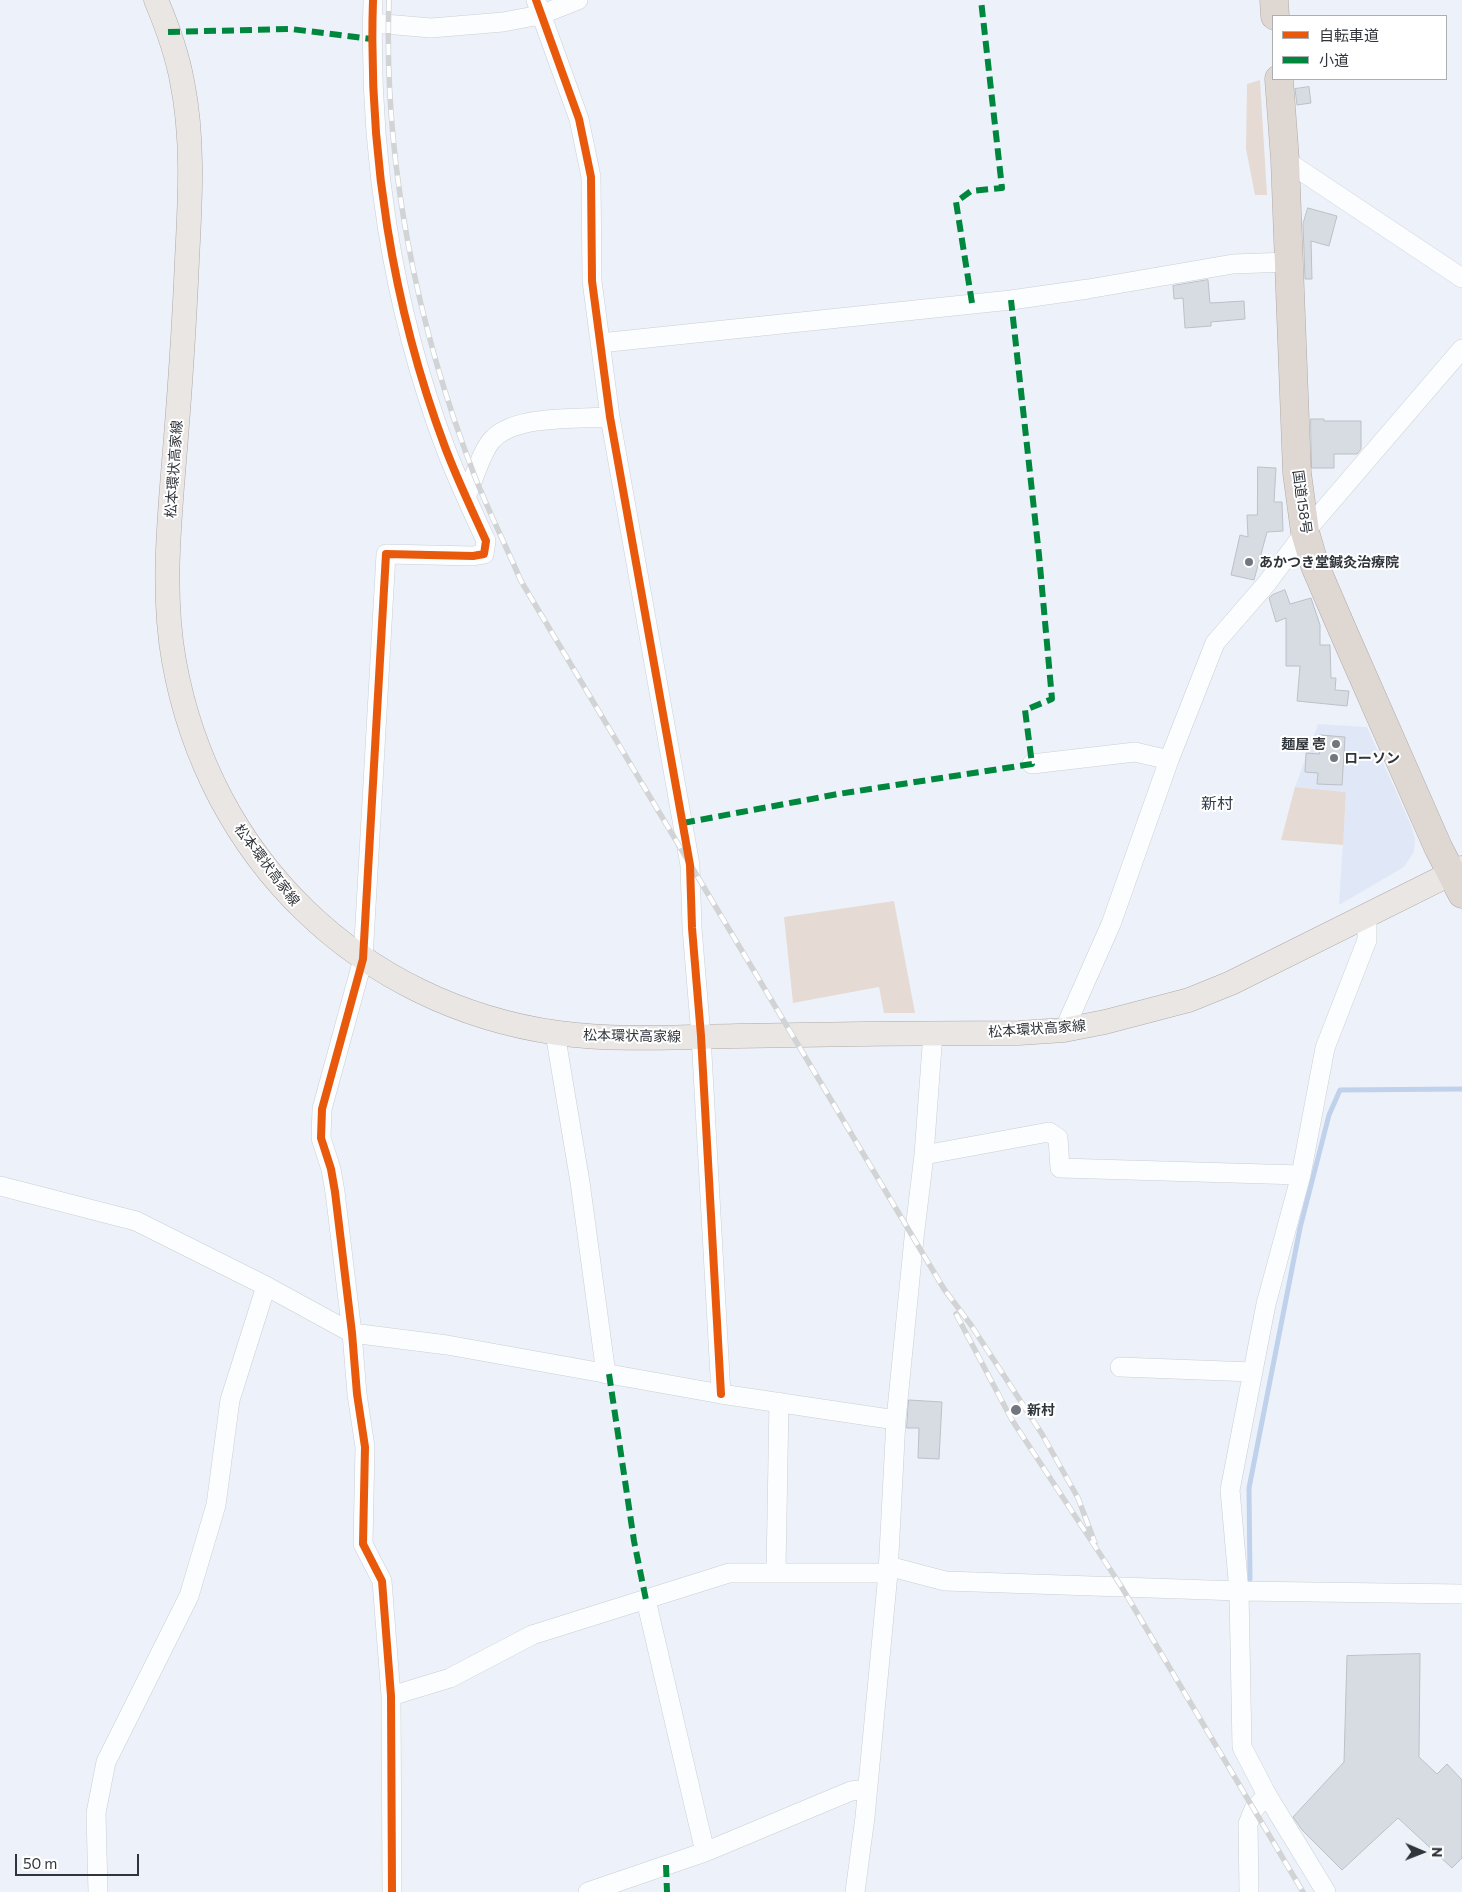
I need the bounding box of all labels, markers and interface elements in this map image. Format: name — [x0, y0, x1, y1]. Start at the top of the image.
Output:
legend — [1272, 15, 1447, 80]
text: 自転車道 — [1319, 26, 1379, 44]
text: 小道 — [1319, 51, 1349, 69]
street label: 松本環状高家線 — [162, 420, 186, 518]
street label: 国道158号 — [1289, 469, 1315, 535]
place label: あかつき堂鍼灸治療院 — [1259, 554, 1399, 570]
marker: あかつき堂鍼灸治療院 — [1243, 556, 1255, 568]
place label: 麺屋 壱 — [1281, 736, 1326, 752]
marker: 麺屋 壱 — [1330, 738, 1342, 750]
place label: ローソン — [1344, 750, 1400, 766]
marker: ローソン — [1328, 752, 1340, 764]
district label: 新村 — [1201, 794, 1233, 814]
street label: 松本環状高家線 — [231, 821, 303, 909]
street label: 松本環状高家線 — [988, 1017, 1086, 1041]
street label: 松本環状高家線 — [583, 1027, 681, 1045]
place label: 新村 — [1027, 1402, 1055, 1418]
marker: 新村 — [1009, 1403, 1023, 1417]
north arrow — [1397, 1827, 1447, 1877]
scale bar — [18, 1844, 141, 1876]
text: N — [1429, 1847, 1446, 1858]
text: 50 m — [23, 1854, 57, 1872]

